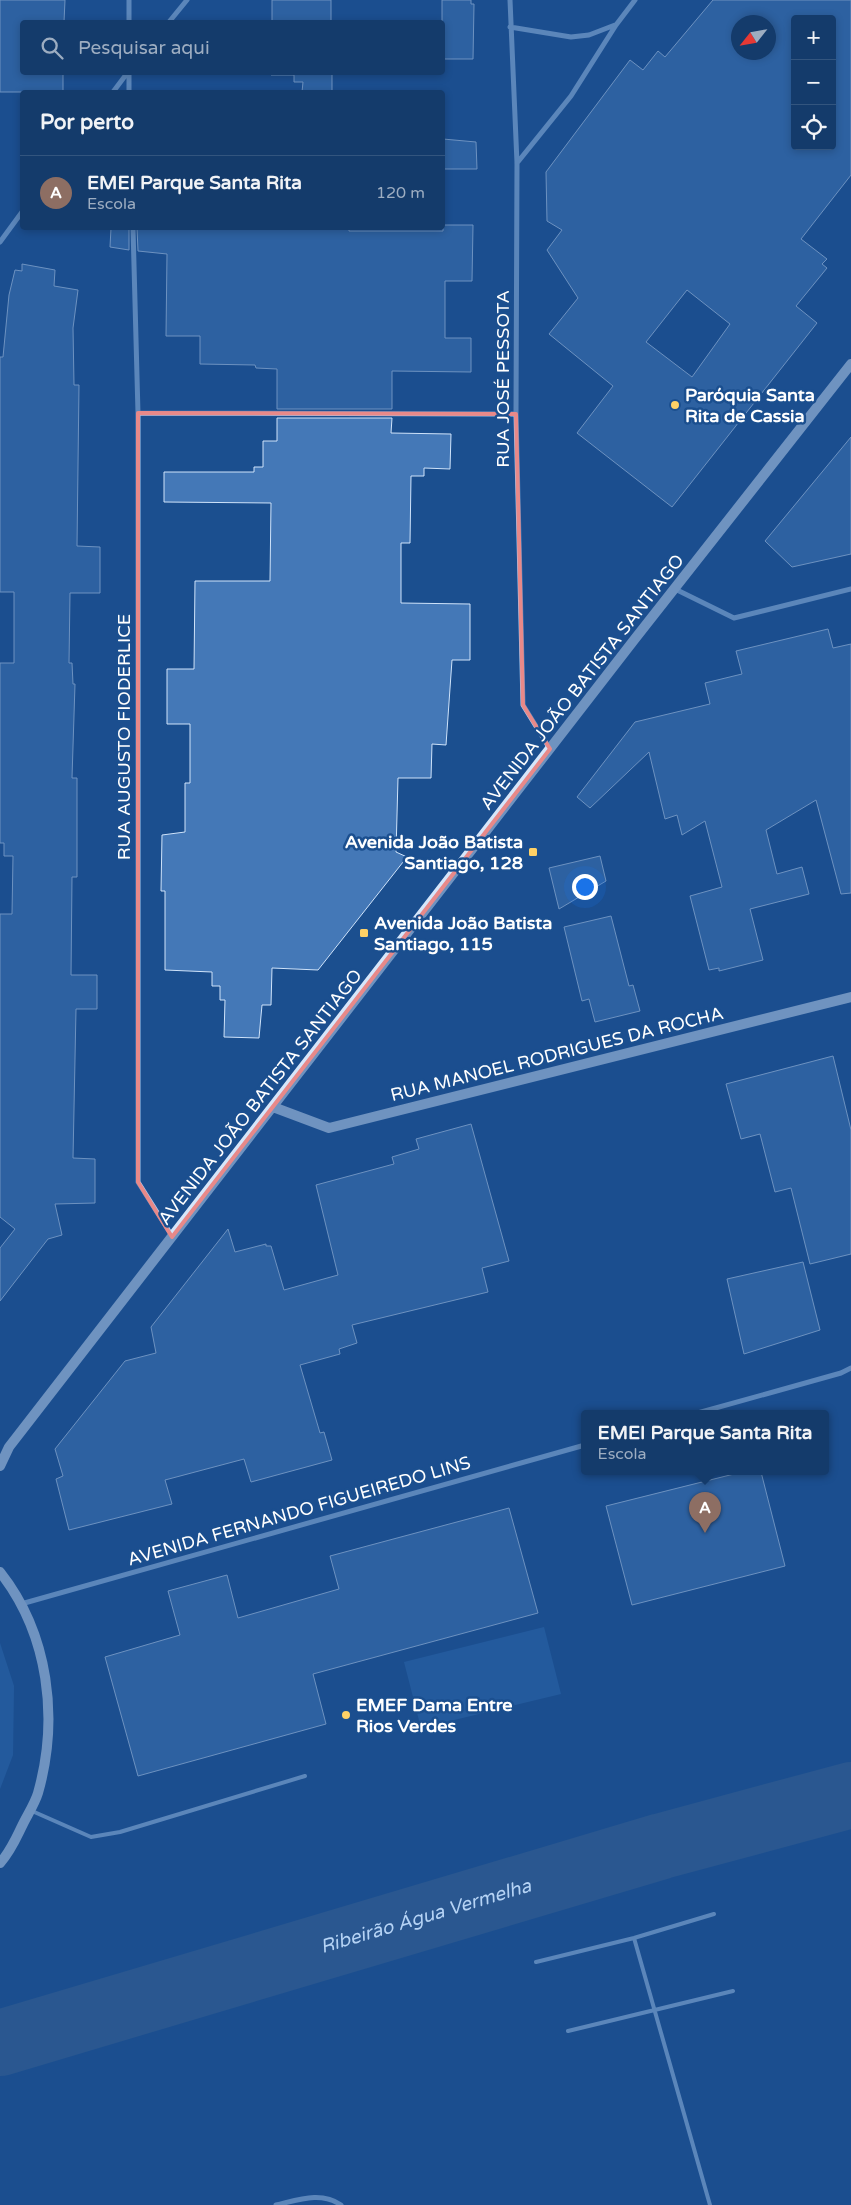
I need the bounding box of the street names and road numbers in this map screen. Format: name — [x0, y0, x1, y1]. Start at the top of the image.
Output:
street label: RUA JOSÉ PESSOTA — [492, 290, 514, 468]
street label: AVENIDA JOÃO BATISTA SANTIAGO — [475, 550, 689, 814]
street label: RUA AUGUSTO FIODERLICE — [113, 614, 135, 860]
street label: AVENIDA JOÃO BATISTA SANTIAGO — [153, 965, 367, 1229]
street label: RUA MANOEL RODRIGUES DA ROCHA — [388, 1002, 726, 1106]
street label: AVENIDA FERNANDO FIGUEIREDO LINS — [125, 1451, 473, 1571]

